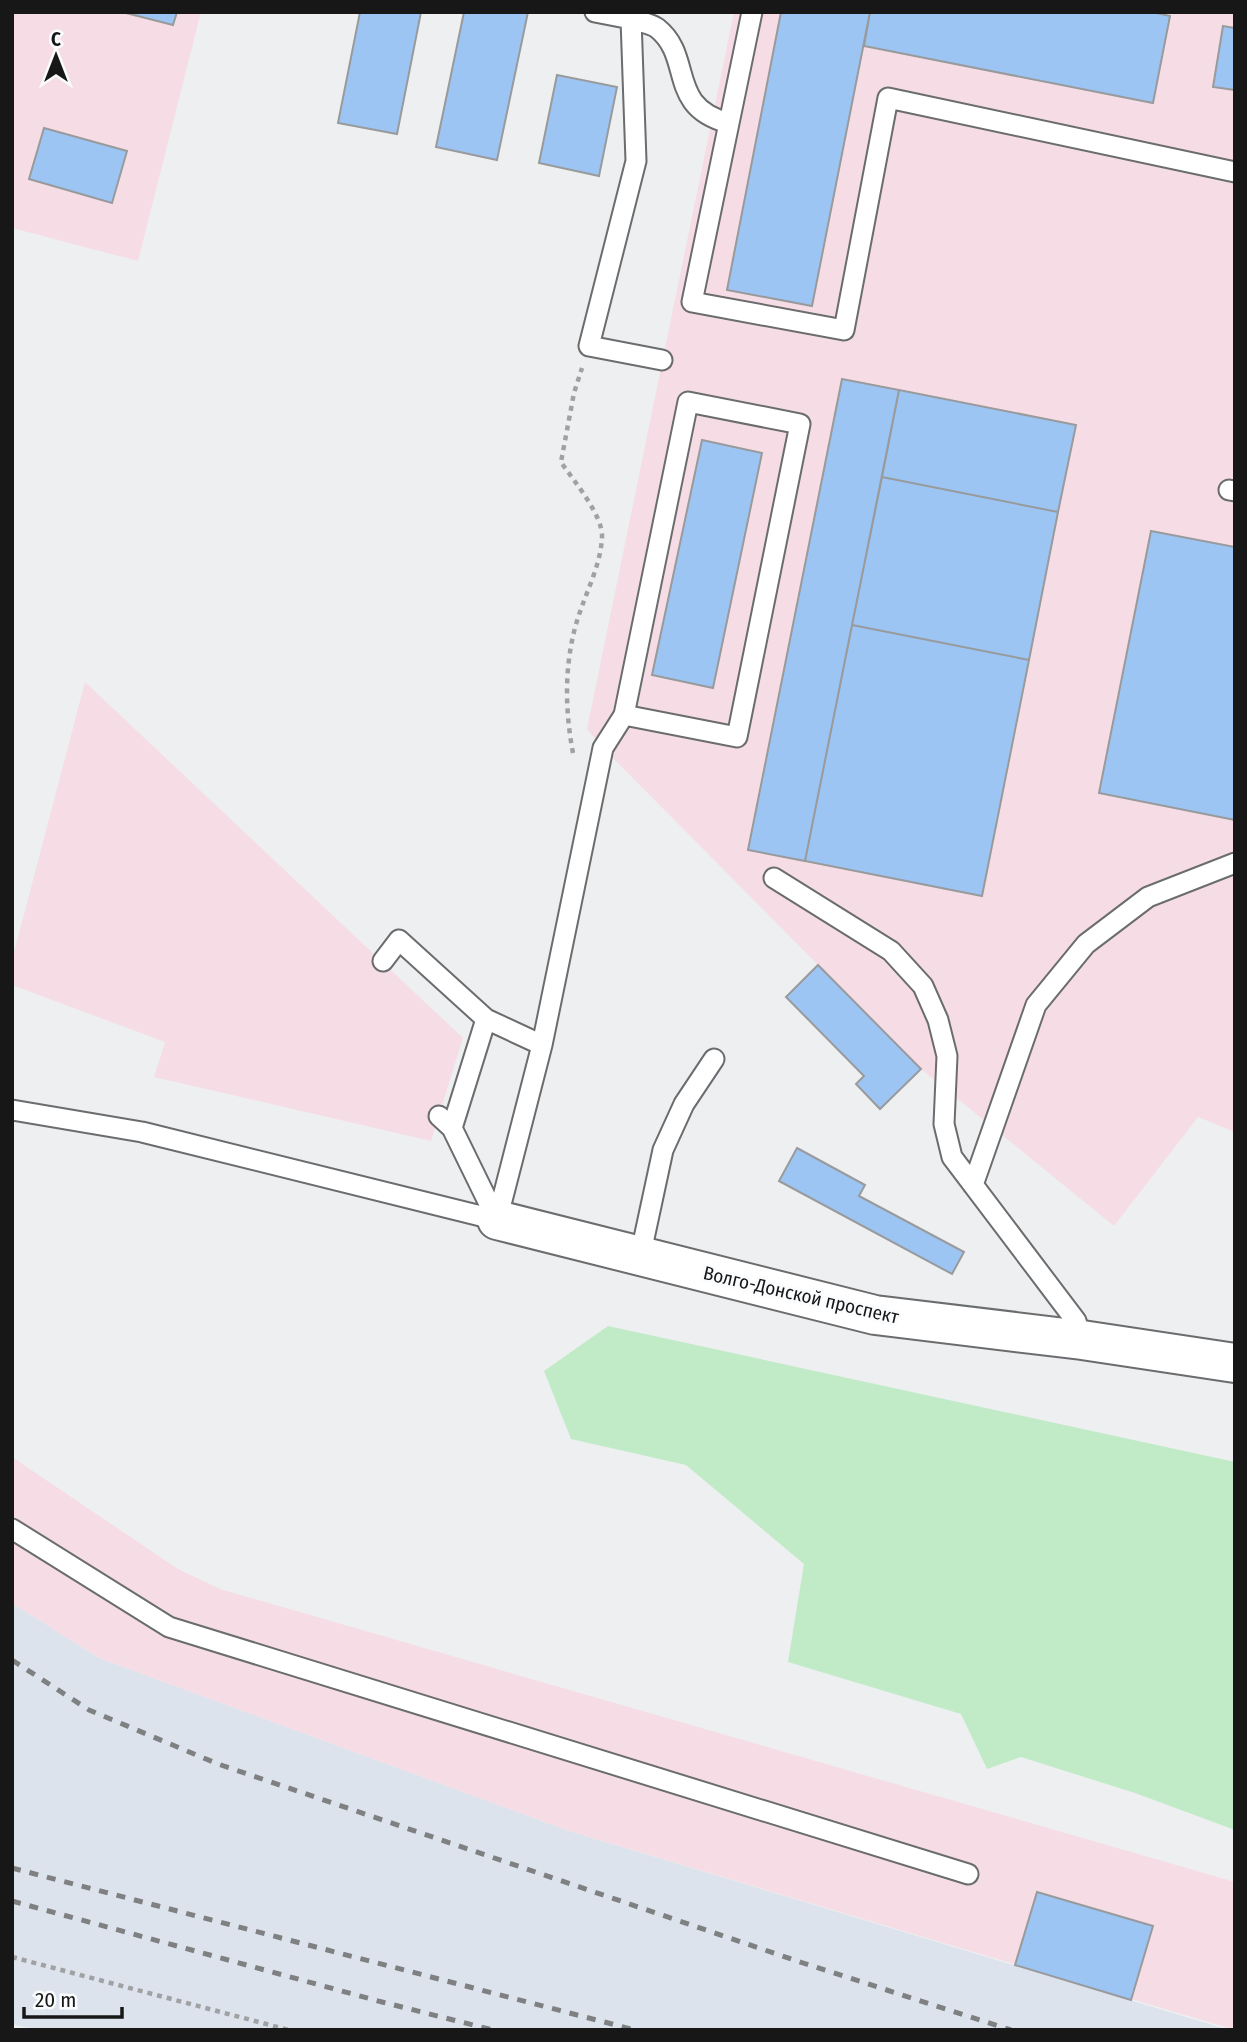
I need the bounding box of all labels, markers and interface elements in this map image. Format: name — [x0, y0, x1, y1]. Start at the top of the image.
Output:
north arrow — [21, 21, 91, 91]
text: С — [51, 28, 61, 51]
street label: Волго-Донской проспект — [701, 1261, 901, 1329]
scale bar — [24, 1976, 122, 2020]
text: 20 m — [35, 1987, 76, 2013]

